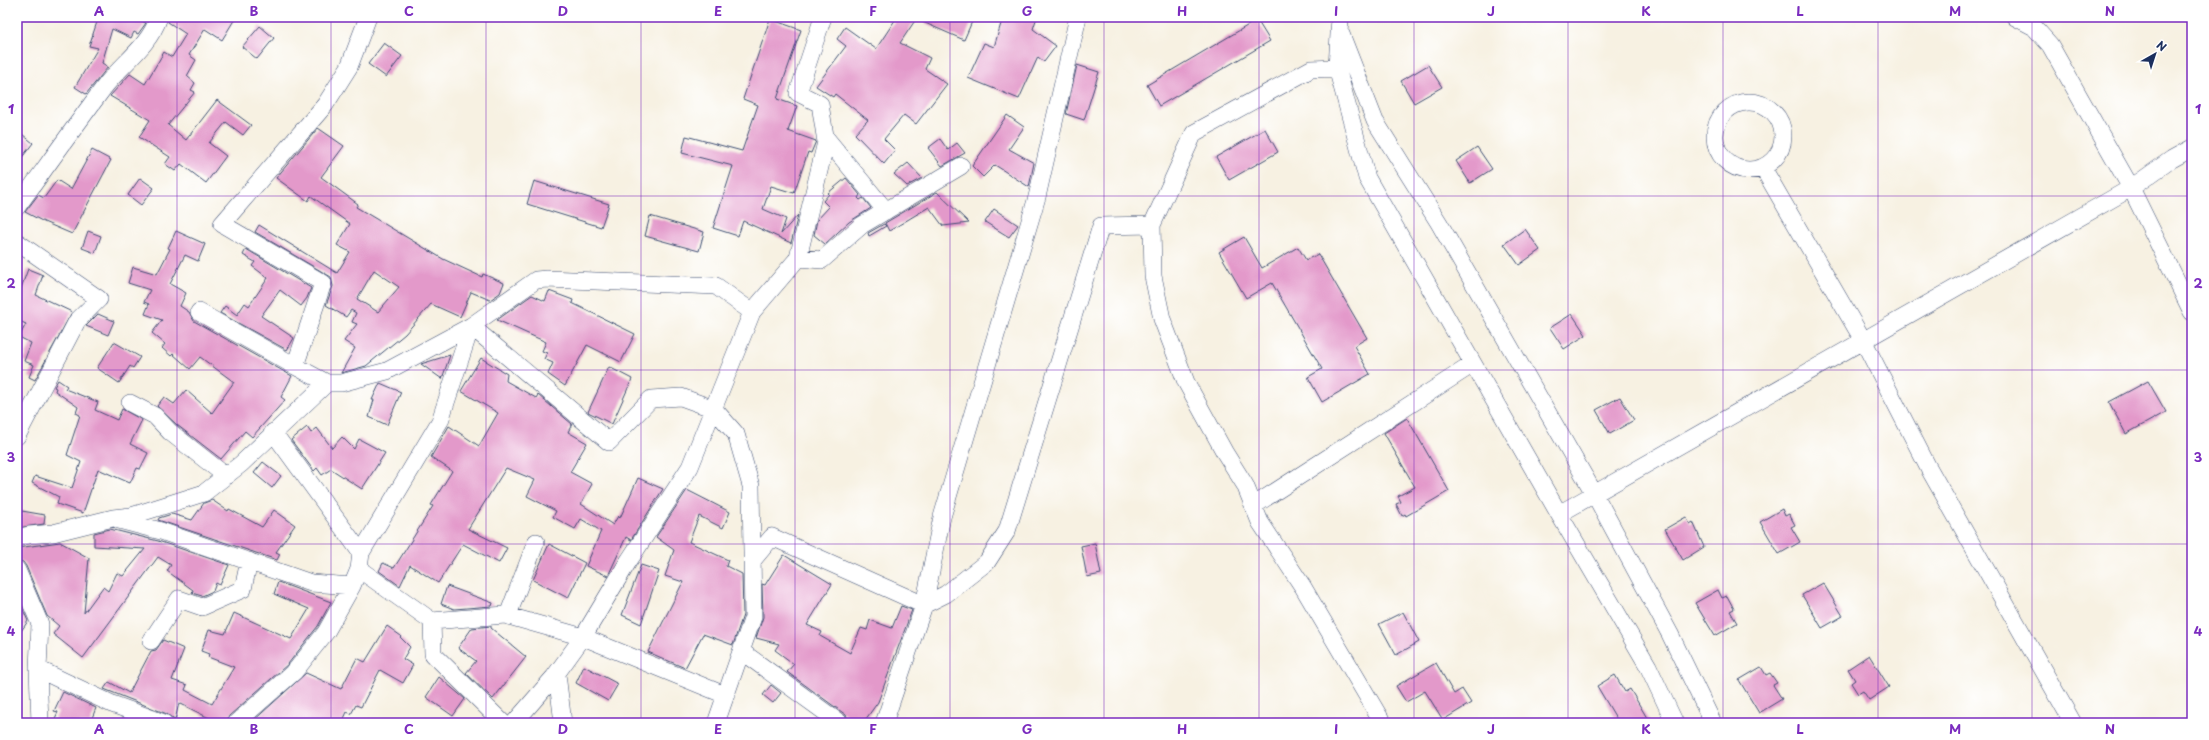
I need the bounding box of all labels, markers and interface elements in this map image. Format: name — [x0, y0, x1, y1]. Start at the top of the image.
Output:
text: A — [94, 1, 104, 20]
text: B — [250, 1, 259, 20]
text: C — [404, 1, 414, 20]
text: D — [558, 1, 568, 20]
text: E — [714, 1, 722, 20]
text: F — [869, 1, 877, 20]
text: G — [1022, 1, 1032, 20]
text: H — [1177, 1, 1187, 20]
text: I — [1334, 1, 1338, 20]
text: J — [1487, 1, 1495, 20]
text: K — [1641, 1, 1651, 20]
text: L — [1796, 1, 1804, 20]
text: M — [1949, 1, 1961, 20]
text: N — [2105, 1, 2115, 20]
north arrow — [2135, 34, 2175, 74]
text: N — [2153, 36, 2171, 55]
text: 1 — [8, 99, 14, 118]
text: 1 — [2195, 99, 2201, 118]
text: 2 — [6, 273, 16, 292]
text: 2 — [2193, 273, 2203, 292]
text: 3 — [7, 447, 16, 466]
text: 3 — [2194, 447, 2203, 466]
text: 4 — [7, 621, 16, 640]
text: 4 — [2194, 621, 2203, 640]
text: A — [94, 719, 104, 738]
text: B — [250, 719, 259, 738]
text: C — [404, 719, 414, 738]
text: D — [558, 719, 568, 738]
text: E — [714, 719, 722, 738]
text: F — [869, 719, 877, 738]
text: G — [1022, 719, 1032, 738]
text: H — [1177, 719, 1187, 738]
text: I — [1334, 719, 1338, 738]
text: J — [1487, 719, 1495, 738]
text: K — [1641, 719, 1651, 738]
text: L — [1796, 719, 1804, 738]
text: M — [1949, 719, 1961, 738]
text: N — [2105, 719, 2115, 738]

